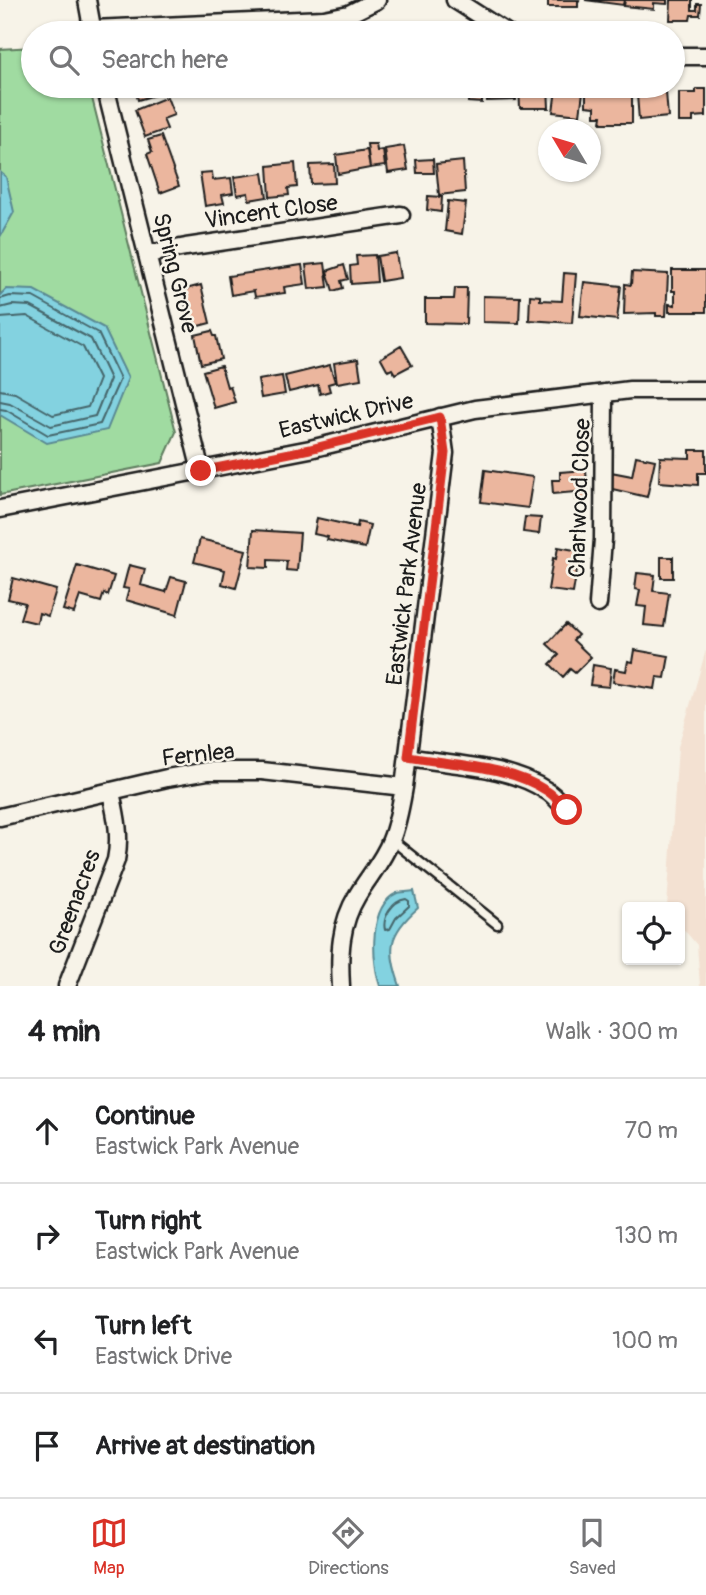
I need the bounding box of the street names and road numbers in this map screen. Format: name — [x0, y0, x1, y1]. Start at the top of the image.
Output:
street label: Vincent Close — [203, 188, 340, 235]
street label: Spring Grove — [147, 210, 205, 337]
street label: Eastwick Drive — [276, 386, 417, 445]
street label: Charlwood Close — [562, 417, 597, 578]
street label: Eastwick Park Avenue — [380, 480, 433, 687]
street label: Fernlea — [160, 736, 236, 773]
street label: Greenacres — [42, 846, 107, 959]

